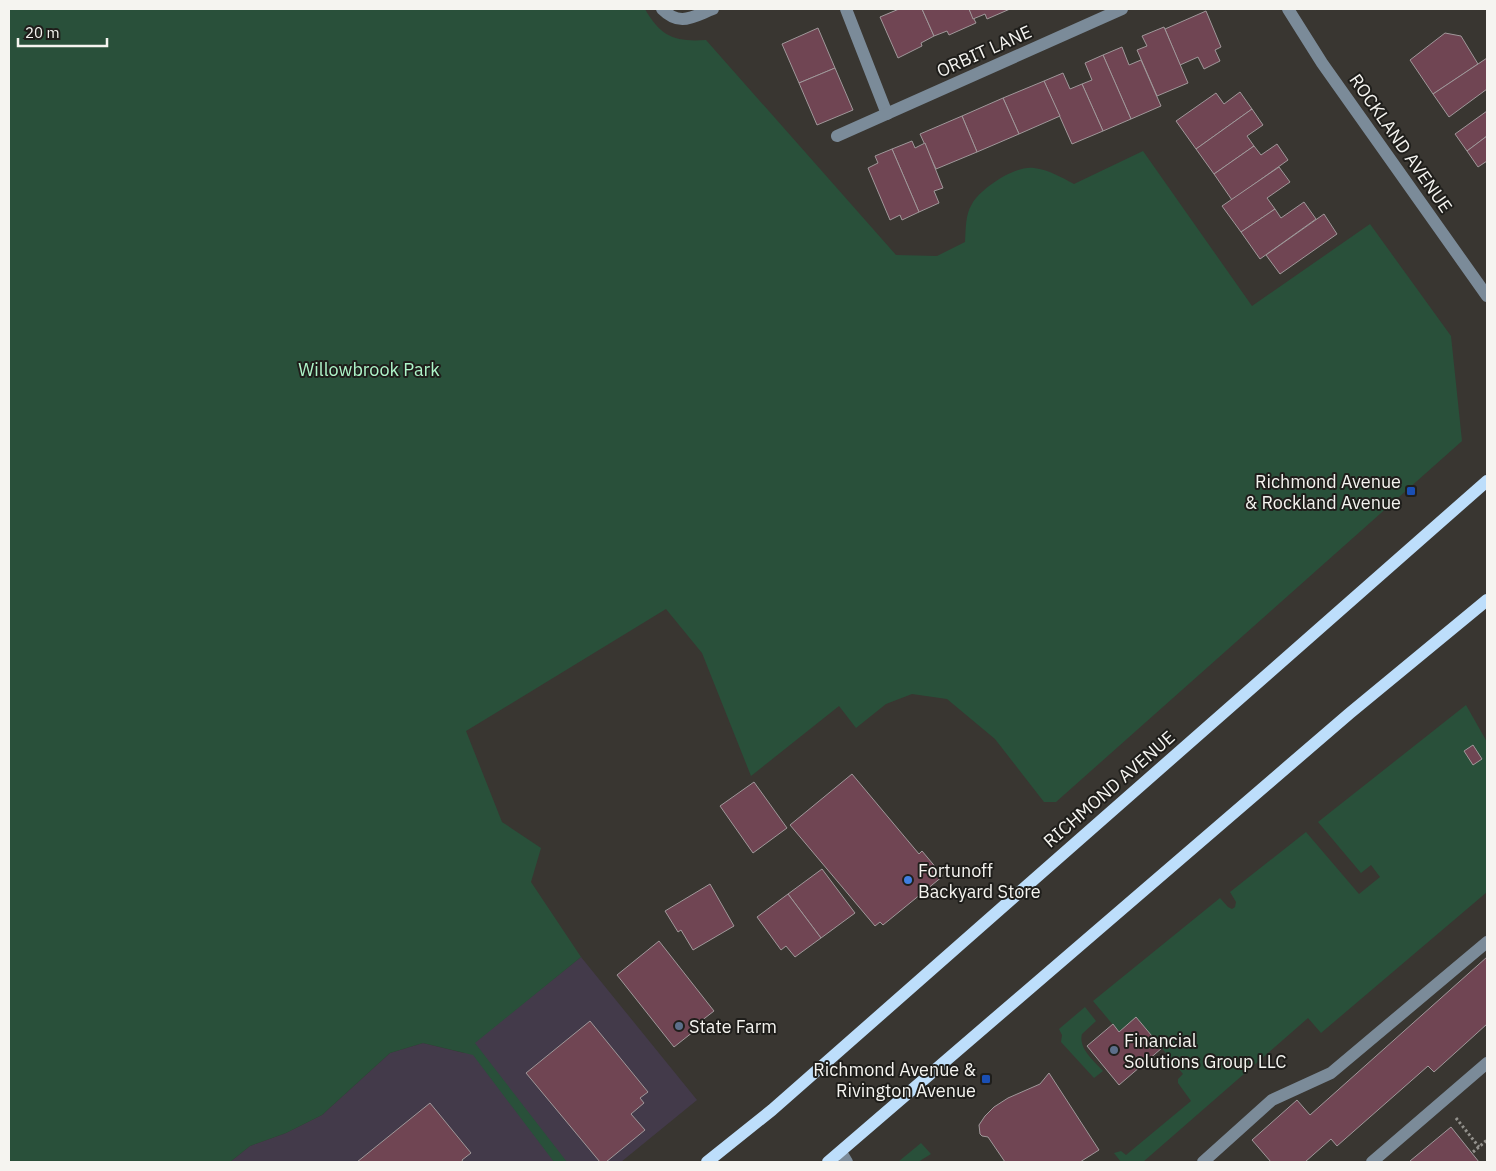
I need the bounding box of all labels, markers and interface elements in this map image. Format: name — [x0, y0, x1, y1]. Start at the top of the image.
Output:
scale bar — [18, 15, 106, 47]
street label: ORBIT LANE — [933, 20, 1035, 82]
text: 20 m — [25, 23, 60, 42]
street label: ROCKLAND AVENUE — [1344, 69, 1458, 217]
park label: Willowbrook Park — [298, 358, 440, 381]
place label: Richmond Avenue & Rockland Avenue — [1245, 470, 1401, 514]
marker: Richmond Avenue & Rockland Avenue — [1405, 485, 1417, 497]
street label: RICHMOND AVENUE — [1039, 726, 1179, 852]
place label: Fortunoff Backyard Store — [918, 859, 1041, 903]
marker: Fortunoff Backyard Store — [902, 874, 914, 886]
place label: State Farm — [689, 1015, 777, 1038]
marker: State Farm — [673, 1020, 685, 1032]
place label: Financial Solutions Group LLC — [1124, 1029, 1287, 1073]
marker: Financial Solutions Group LLC — [1108, 1044, 1120, 1056]
place label: Richmond Avenue & Rivington Avenue — [813, 1058, 976, 1102]
marker: Richmond Avenue & Rivington Avenue — [980, 1073, 992, 1085]

